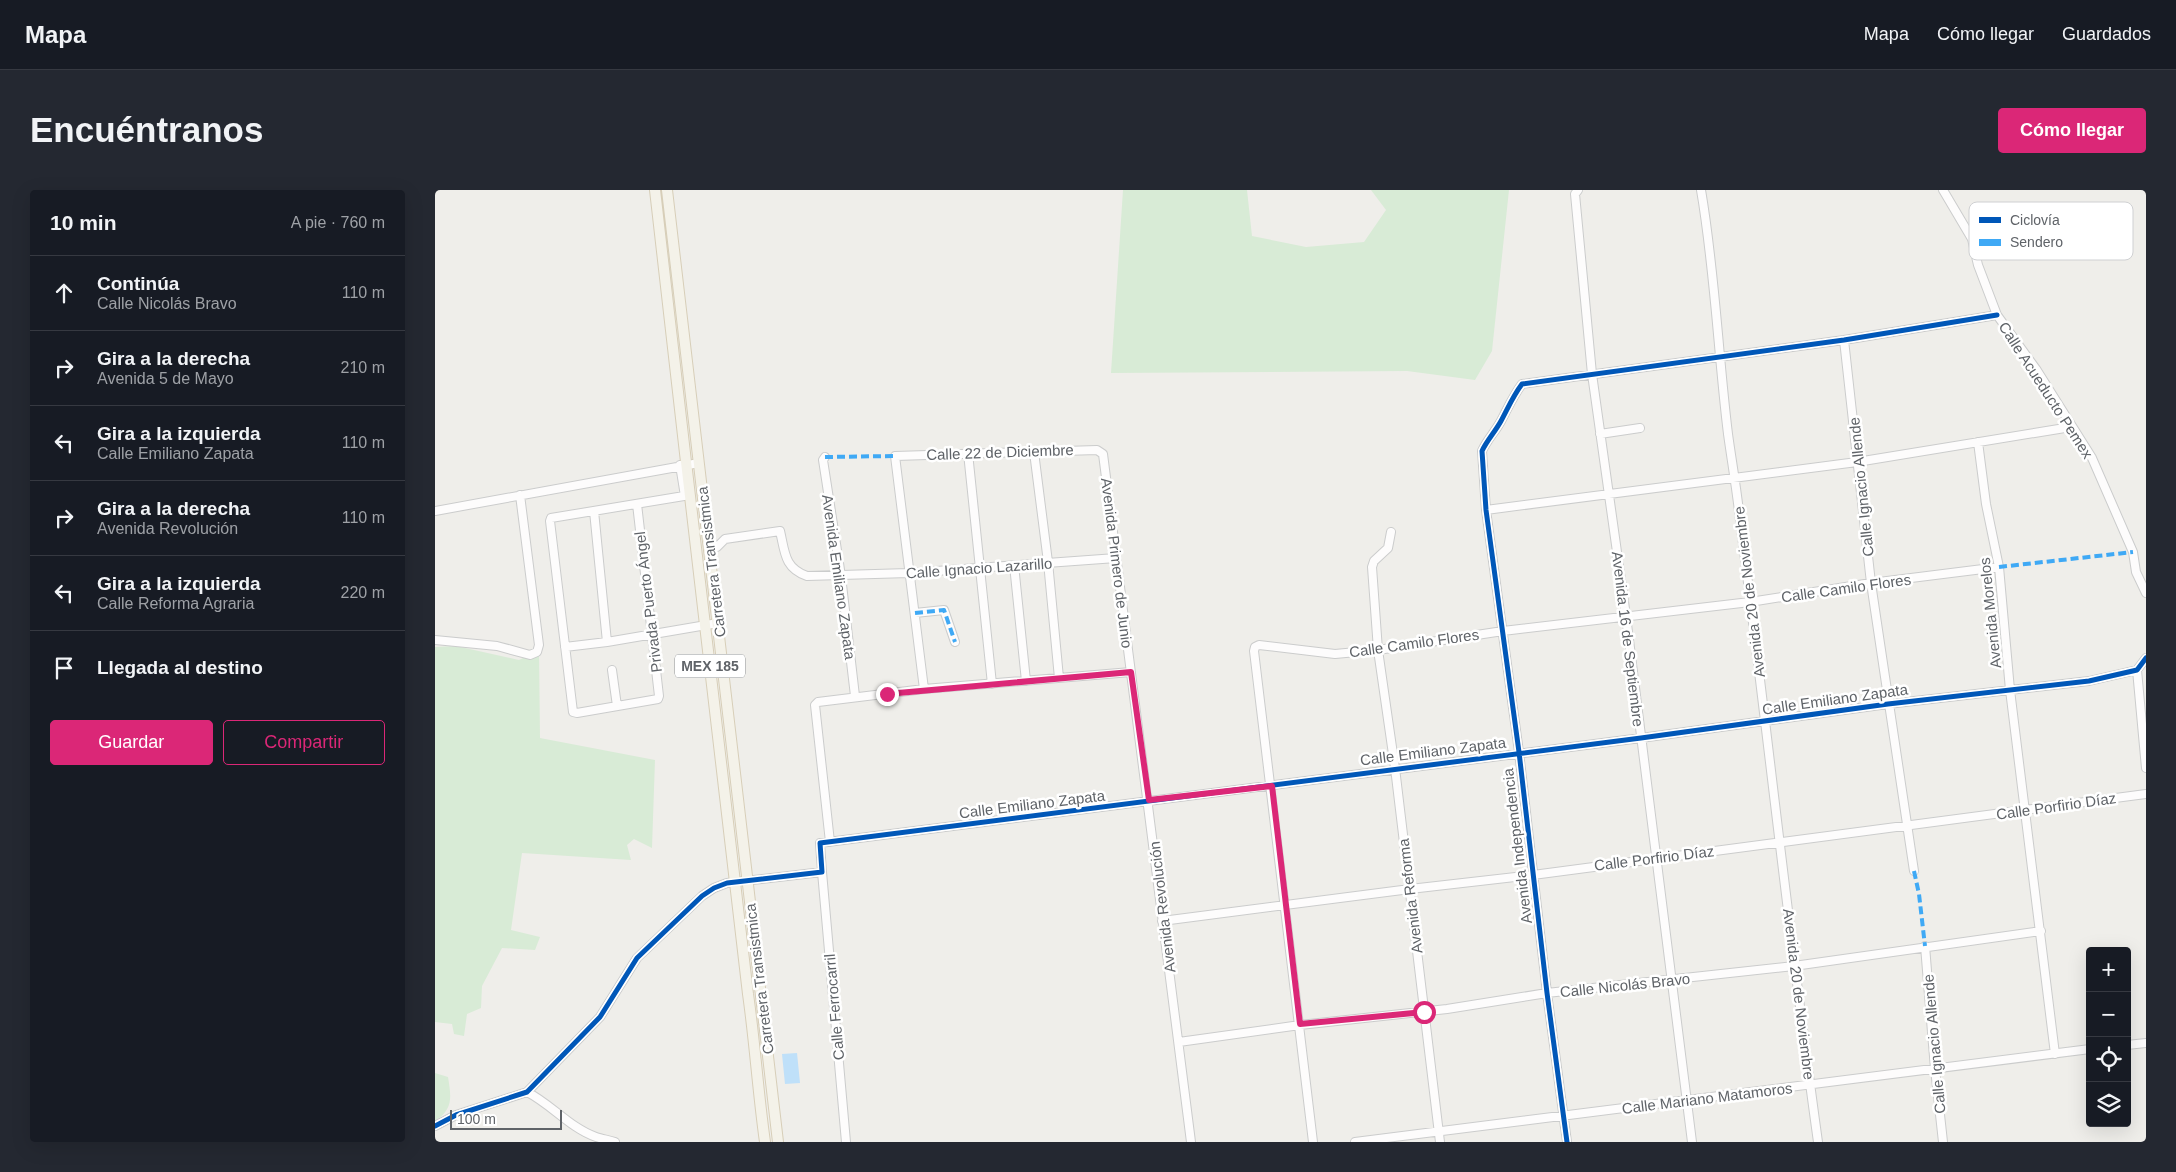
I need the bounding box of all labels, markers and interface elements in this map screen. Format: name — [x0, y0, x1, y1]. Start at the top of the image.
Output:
text: Mapa — [25, 21, 86, 48]
text: Mapa — [1864, 24, 1909, 44]
text: Cómo llegar — [1937, 24, 2034, 44]
text: Guardados — [2062, 24, 2151, 44]
button: Cómo llegar — [1998, 108, 2146, 153]
text: Encuéntranos — [30, 110, 263, 149]
legend — [1969, 202, 2133, 260]
text: 10 min — [50, 211, 117, 234]
text: Ciclovía — [2010, 212, 2060, 228]
text: A pie · 760 m — [291, 214, 385, 231]
text: Sendero — [2010, 234, 2063, 250]
text: Continúa — [97, 273, 179, 294]
icon: ahead — [50, 279, 78, 307]
text: 110 m — [342, 284, 385, 301]
text: Calle Nicolás Bravo — [97, 295, 237, 312]
street label: Calle Acueducto Pemex — [1996, 319, 2097, 462]
text: Gira a la derecha — [97, 348, 250, 369]
icon: right — [50, 354, 78, 382]
text: 210 m — [341, 359, 385, 376]
text: Avenida 5 de Mayo — [97, 370, 234, 387]
street label: Calle Ignacio Allende — [1845, 416, 1877, 558]
text: Gira a la izquierda — [97, 423, 261, 444]
icon: left — [50, 429, 78, 457]
text: 110 m — [342, 434, 385, 451]
street label: Calle 22 de Diciembre — [926, 441, 1074, 463]
text: Calle Emiliano Zapata — [97, 445, 254, 462]
street label: Avenida Primero de Junio — [1098, 477, 1136, 649]
street label: Carretera Transistmica — [693, 485, 729, 638]
street label: Avenida Emiliano Zapata — [819, 493, 859, 661]
text: Gira a la derecha — [97, 498, 250, 519]
icon: right — [50, 504, 78, 532]
street label: Avenida 20 de Noviembre — [1730, 505, 1768, 679]
text: 110 m — [342, 509, 385, 526]
text: Avenida Revolución — [97, 520, 238, 537]
street label: Privada Puerto Ángel — [631, 531, 665, 673]
street label: Avenida 16 de Septiembre — [1609, 550, 1647, 728]
street label: Calle Ignacio Lazarillo — [905, 554, 1053, 582]
street label: Avenida Morelos — [1976, 557, 2004, 669]
street label: Calle Camilo Flores — [1780, 570, 1912, 606]
text: Gira a la izquierda — [97, 573, 261, 594]
icon: left — [50, 579, 78, 607]
text: 220 m — [341, 584, 385, 601]
text: Calle Reforma Agraria — [97, 595, 254, 612]
street label: Calle Camilo Flores — [1348, 625, 1480, 661]
icon: arrive — [50, 654, 78, 682]
road number: MEX 185 — [675, 654, 745, 678]
text: Llegada al destino — [97, 657, 263, 678]
street label: Calle Emiliano Zapata — [1761, 680, 1909, 718]
route end — [876, 683, 899, 706]
button: Guardar — [50, 720, 213, 765]
button: Compartir — [223, 720, 385, 765]
street label: Calle Emiliano Zapata — [1359, 734, 1508, 768]
street label: Avenida Independencia — [1499, 767, 1535, 925]
street label: Calle Emiliano Zapata — [958, 787, 1107, 821]
street label: Calle Porfirio Díaz — [1995, 789, 2117, 823]
street label: Avenida Reforma — [1394, 837, 1425, 954]
street label: Avenida Revolución — [1146, 840, 1178, 974]
street label: Calle Porfirio Díaz — [1593, 842, 1715, 874]
street label: Carretera Transistmica — [741, 902, 777, 1055]
street label: Avenida 20 de Noviembre — [1780, 907, 1818, 1081]
map controls — [2086, 947, 2131, 1127]
button: + — [2086, 947, 2131, 992]
street label: Calle Ferrocarril — [821, 953, 847, 1061]
street label: Calle Nicolás Bravo — [1559, 970, 1691, 1000]
street label: Calle Ignacio Allende — [1919, 973, 1949, 1115]
button: − — [2086, 992, 2131, 1037]
route start — [1413, 1001, 1436, 1024]
button: locate — [2086, 1037, 2131, 1082]
street label: Calle Mariano Matamoros — [1621, 1079, 1793, 1117]
button: layers — [2086, 1082, 2131, 1127]
scale bar — [450, 1107, 563, 1130]
text: 100 m — [457, 1111, 496, 1127]

